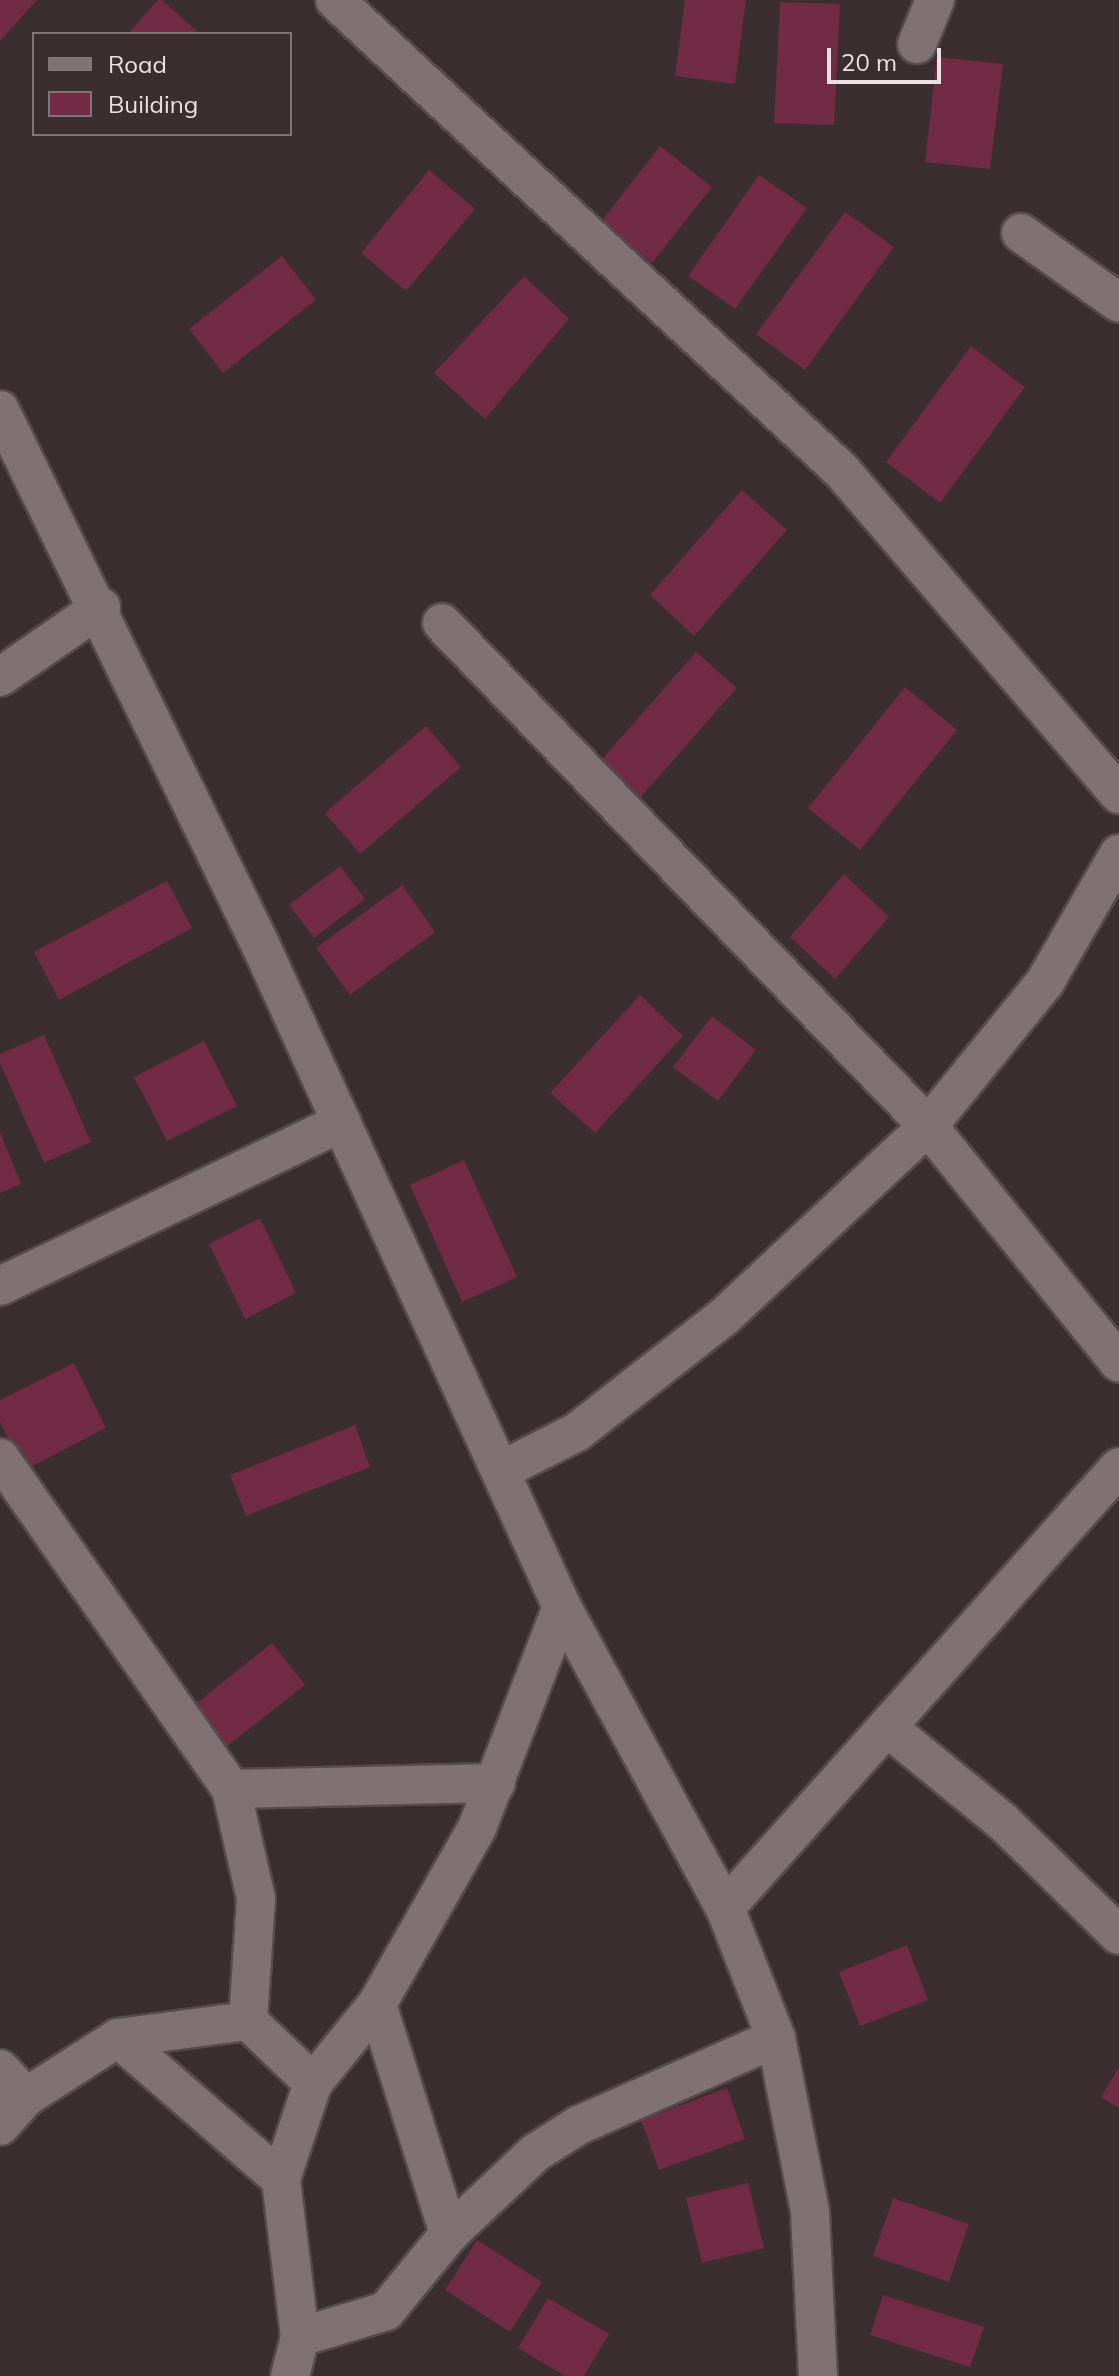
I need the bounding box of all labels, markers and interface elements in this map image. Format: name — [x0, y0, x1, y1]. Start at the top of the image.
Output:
legend — [32, 32, 292, 136]
scale bar — [831, 32, 945, 82]
text: 20 m — [841, 47, 897, 77]
text: Road — [108, 49, 167, 79]
text: Building — [108, 89, 198, 119]

